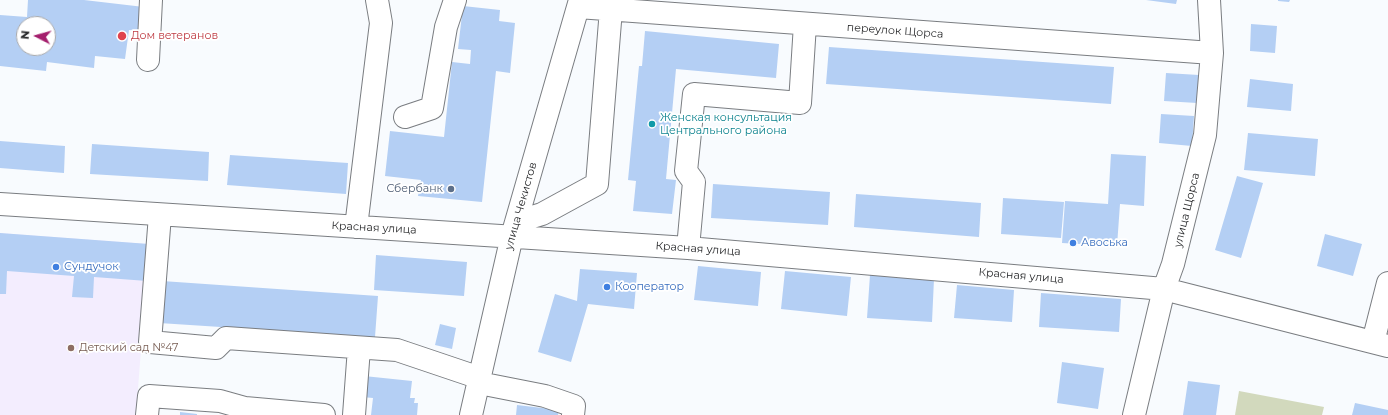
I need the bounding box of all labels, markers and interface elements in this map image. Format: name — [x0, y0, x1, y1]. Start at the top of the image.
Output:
north arrow — [16, 16, 56, 56]
street label: переулок Щорса — [846, 21, 944, 41]
place label: Дом ветеранов — [131, 29, 218, 43]
text: N — [18, 30, 32, 40]
marker: Дом ветеранов — [116, 30, 128, 42]
place label: Женская консультация Центрального района — [660, 111, 792, 137]
marker: Женская консультация Центрального района — [647, 119, 657, 129]
street label: улица Чекистов — [502, 161, 540, 251]
street label: улица Щорса — [1171, 171, 1203, 249]
place label: Сбербанк — [386, 182, 443, 196]
marker: Сбербанк — [446, 184, 456, 194]
street label: Красная улица — [331, 219, 417, 237]
place label: Авоська — [1081, 236, 1128, 250]
marker: Авоська — [1068, 238, 1078, 248]
street label: Красная улица — [655, 239, 741, 259]
place label: Сундучок — [64, 260, 119, 274]
marker: Сундучок — [51, 262, 61, 272]
street label: Красная улица — [978, 266, 1064, 286]
place label: Кооператор — [615, 280, 684, 294]
marker: Кооператор — [602, 282, 612, 292]
place label: Детский сад №47 — [79, 341, 179, 355]
marker: Детский сад №47 — [66, 343, 76, 353]

